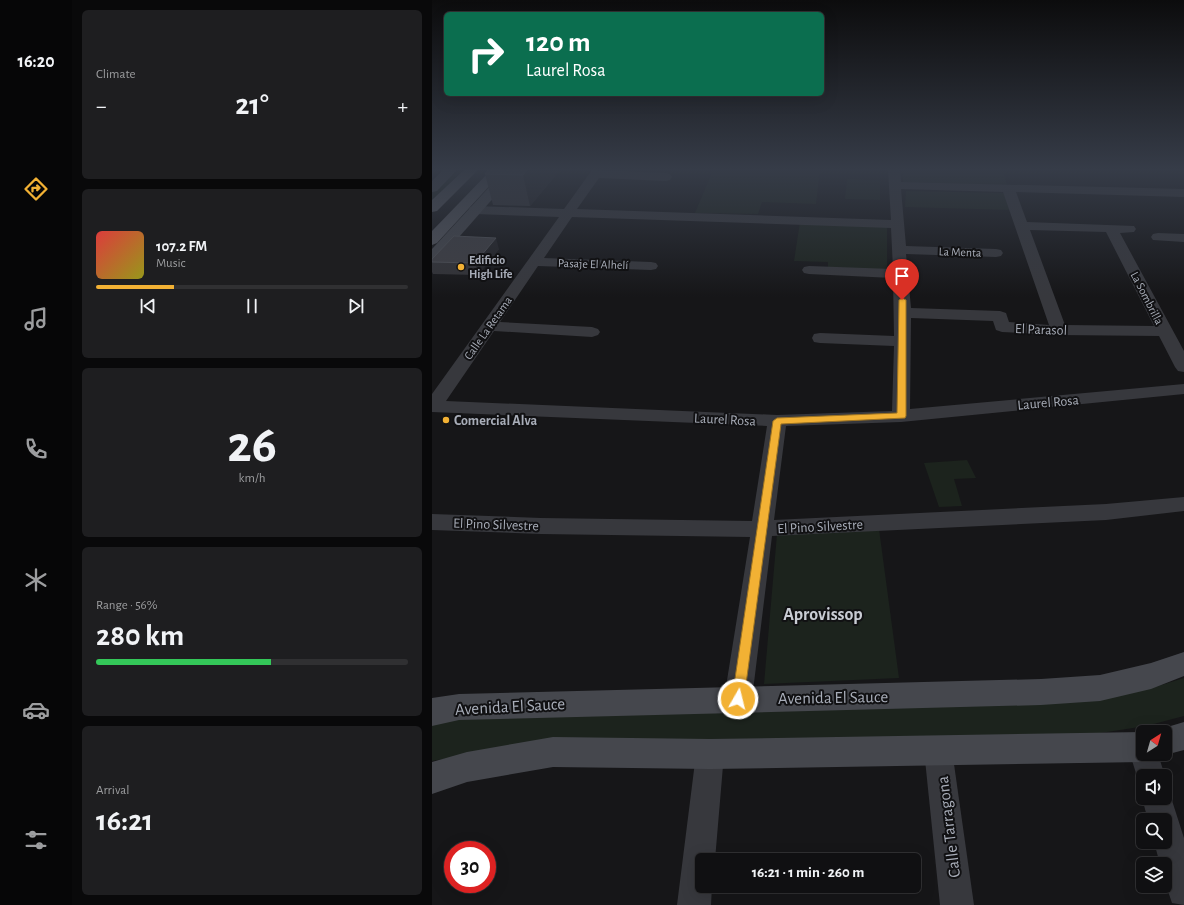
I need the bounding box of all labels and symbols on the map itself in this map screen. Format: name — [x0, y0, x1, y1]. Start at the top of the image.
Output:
street label: La Menta — [938, 245, 982, 259]
place label: Edificio High Life — [469, 254, 513, 280]
street label: Pasaje El Alhelí — [558, 257, 628, 272]
pin — [885, 259, 919, 300]
marker: Edificio High Life — [456, 262, 466, 272]
street label: La Sombrilla — [1129, 270, 1166, 327]
street label: Calle La Retama — [462, 294, 514, 362]
street label: El Parasol — [1015, 322, 1067, 338]
street label: Laurel Rosa — [1017, 393, 1080, 413]
street label: Laurel Rosa — [694, 411, 757, 429]
place label: Comercial Alva — [454, 414, 537, 428]
marker: Comercial Alva — [441, 415, 451, 425]
street label: El Pino Silvestre — [453, 517, 539, 533]
street label: El Pino Silvestre — [777, 518, 863, 536]
district label: Aprovissop — [783, 606, 863, 624]
position arrow — [717, 678, 759, 720]
street label: Avenida El Sauce — [778, 688, 889, 707]
street label: Avenida El Sauce — [454, 695, 566, 718]
north arrow — [1136, 725, 1172, 761]
street label: Calle Tarragona — [934, 775, 963, 879]
speed limit sign: 30 — [444, 841, 496, 893]

